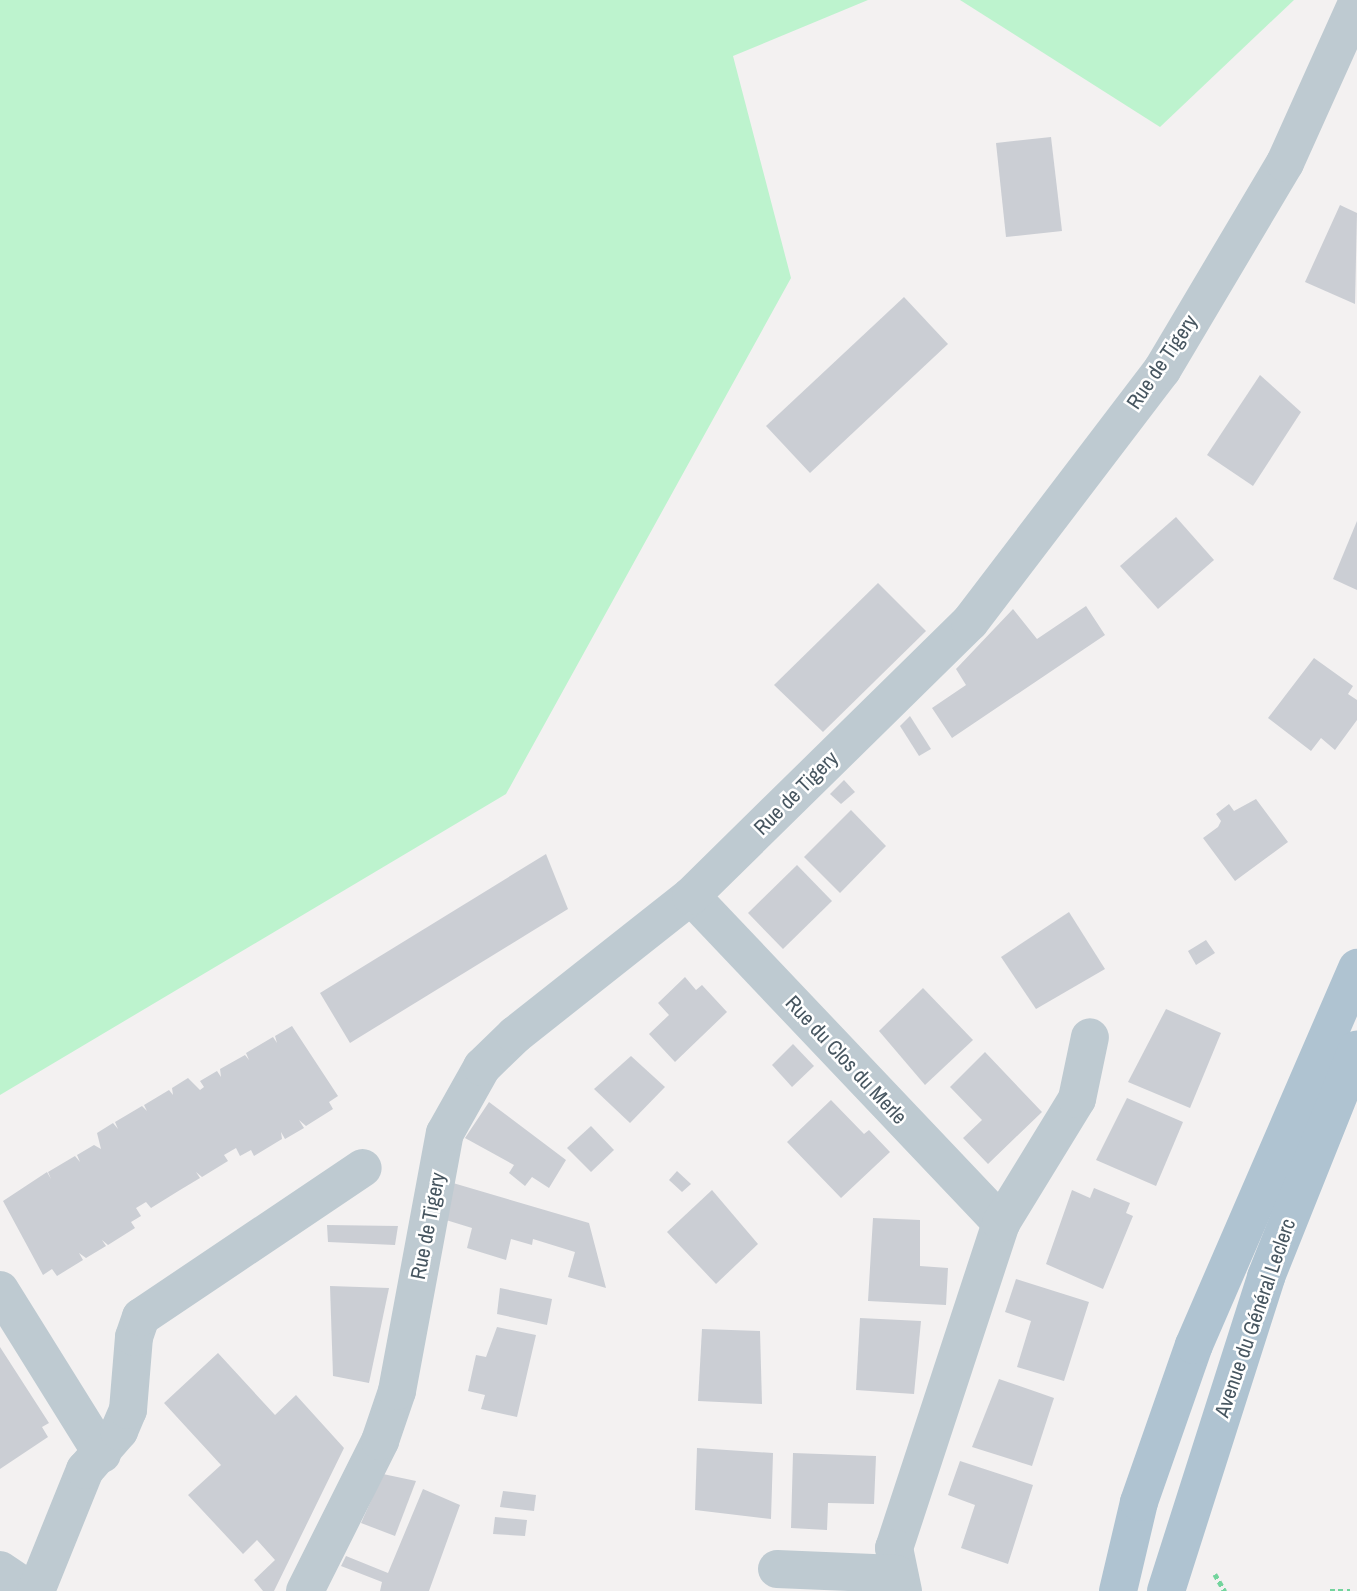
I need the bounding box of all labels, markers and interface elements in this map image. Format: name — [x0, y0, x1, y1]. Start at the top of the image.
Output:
street label: Rue de Tigery — [1121, 310, 1203, 414]
street label: Rue de Tigery — [749, 746, 843, 840]
street label: Rue du Clos du Merle — [780, 991, 912, 1129]
street label: Rue de Tigery — [405, 1170, 451, 1282]
street label: Avenue du Général Leclerc — [1209, 1215, 1301, 1421]

